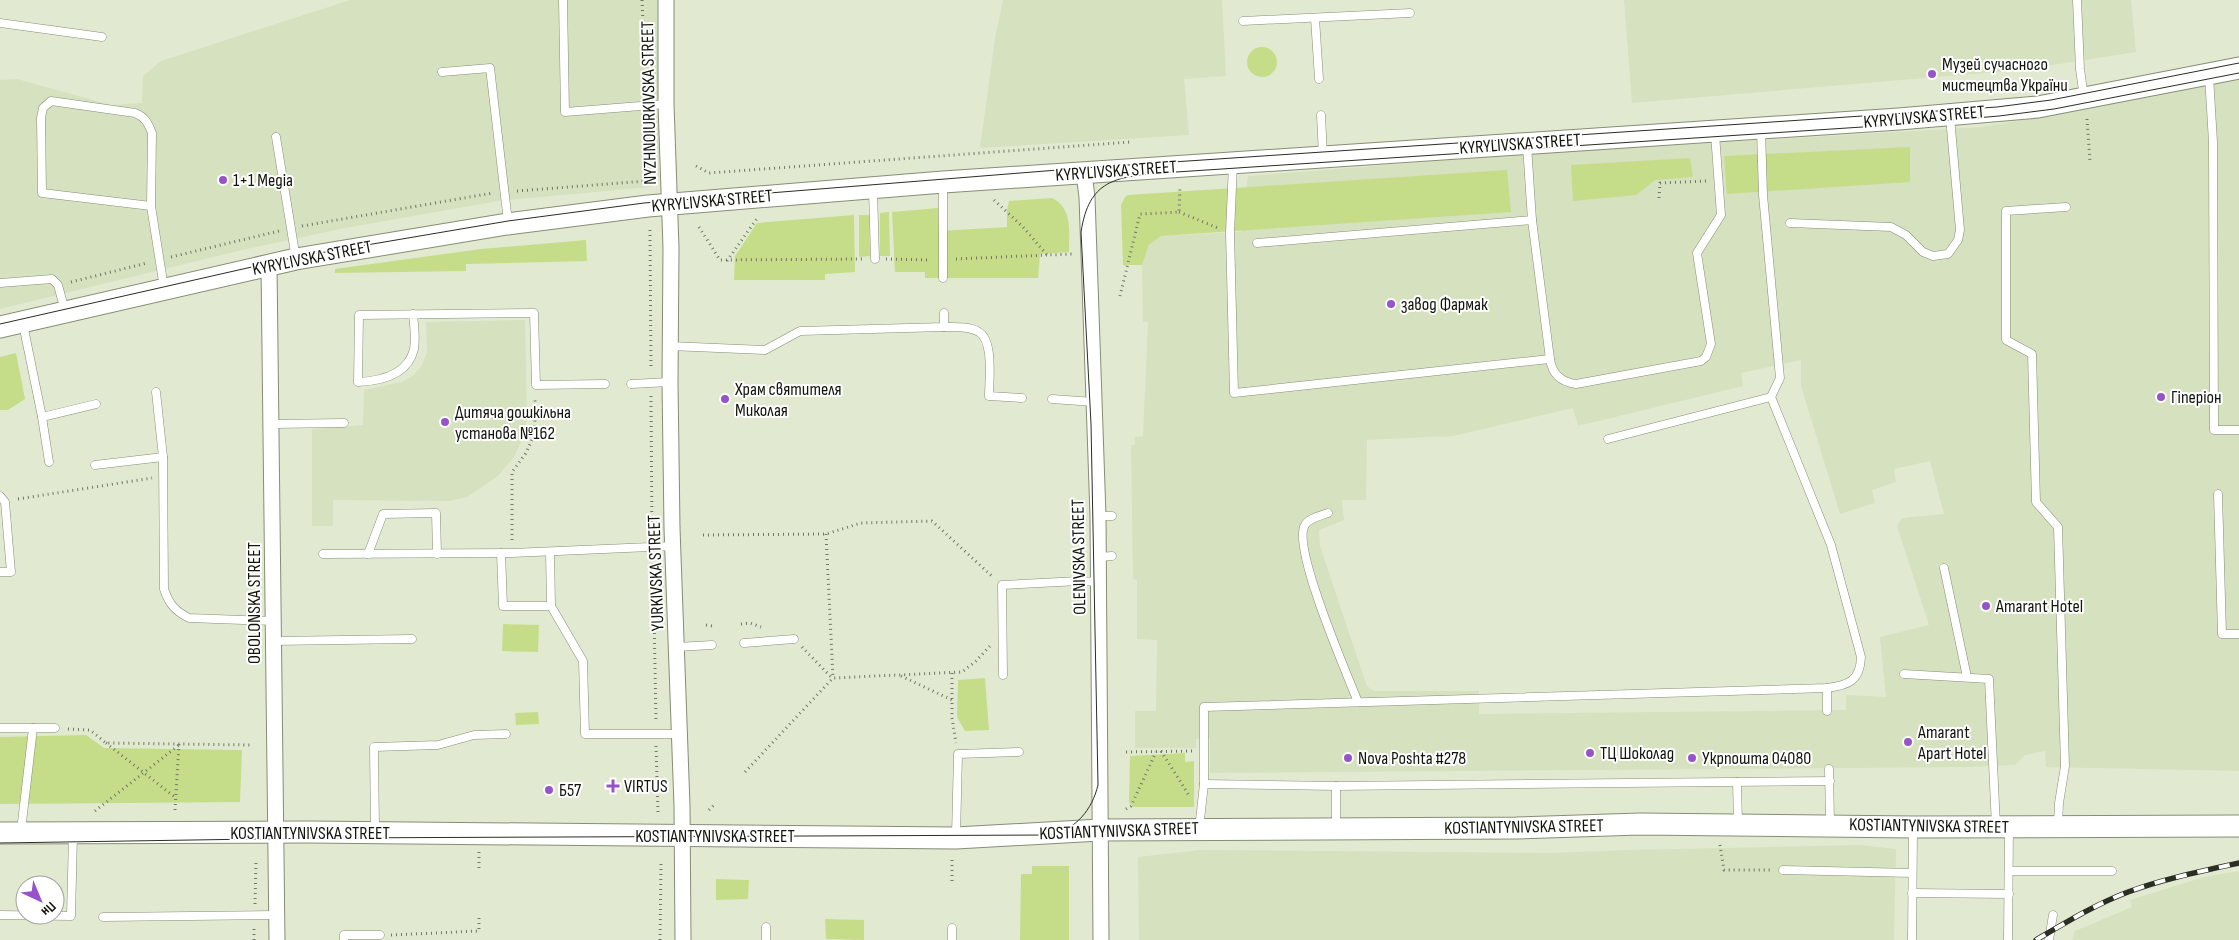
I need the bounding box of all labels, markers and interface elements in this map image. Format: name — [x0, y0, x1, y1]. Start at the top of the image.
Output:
street label: NYZHNOIURKIVSKA STREET — [637, 21, 661, 185]
place label: Музей сучасного мистецтва України — [1942, 54, 2068, 96]
marker: Музей сучасного мистецтва України — [1926, 68, 1938, 80]
street label: KYRYLIVSKA STREET — [1863, 101, 1985, 133]
street label: KYRYLIVSKA STREET — [1459, 129, 1581, 159]
street label: KYRYLIVSKA STREET — [1055, 156, 1177, 186]
place label: 1+1 Медіа — [233, 170, 293, 191]
marker: 1+1 Медіа — [217, 174, 229, 186]
street label: KYRYLIVSKA STREET — [651, 185, 773, 217]
street label: KYRYLIVSKA STREET — [250, 236, 374, 280]
place label: завод Фармак — [1401, 294, 1488, 315]
marker: завод Фармак — [1385, 298, 1397, 310]
place label: Храм святителя Миколая — [734, 379, 842, 421]
place label: Гіперіон — [2171, 387, 2222, 408]
marker: Гіперіон — [2155, 391, 2167, 403]
marker: Храм святителя Миколая — [719, 393, 731, 405]
place label: Дитяча дошкільна установа №162 — [455, 402, 571, 444]
marker: Дитяча дошкільна установа №162 — [439, 416, 451, 428]
street label: OLENIVSKA STREET — [1067, 499, 1091, 615]
street label: YURKIVSKA STREET — [643, 514, 669, 632]
street label: OBOLONSKA STREET — [244, 542, 265, 664]
place label: Amarant Hotel — [1995, 596, 2083, 617]
marker: Amarant Hotel — [1980, 600, 1992, 612]
place label: Amarant Apart Hotel — [1917, 722, 1987, 764]
marker: Amarant Apart Hotel — [1902, 736, 1914, 748]
place label: ТЦ Шоколад — [1600, 743, 1674, 764]
marker: ТЦ Шоколад — [1584, 747, 1596, 759]
place label: Nova Poshta #278 — [1358, 748, 1466, 769]
place label: Укрпошта 04080 — [1702, 748, 1811, 769]
marker: Nova Poshta #278 — [1342, 752, 1354, 764]
marker: Укрпошта 04080 — [1686, 752, 1698, 764]
place label: VIRTUS — [624, 776, 668, 797]
marker: VIRTUS — [606, 779, 620, 793]
place label: Б57 — [559, 780, 582, 801]
marker: Б57 — [543, 784, 555, 796]
street label: KOSTIANTYNIVSKA STREET — [1849, 814, 2009, 838]
street label: KOSTIANTYNIVSKA STREET — [1444, 815, 1604, 839]
street label: KOSTIANTYNIVSKA STREET — [1039, 818, 1199, 844]
street label: KOSTIANTYNIVSKA STREET — [230, 823, 390, 844]
street label: KOSTIANTYNIVSKA STREET — [635, 826, 795, 847]
north arrow — [15, 875, 65, 925]
text: Пн — [38, 898, 59, 920]

